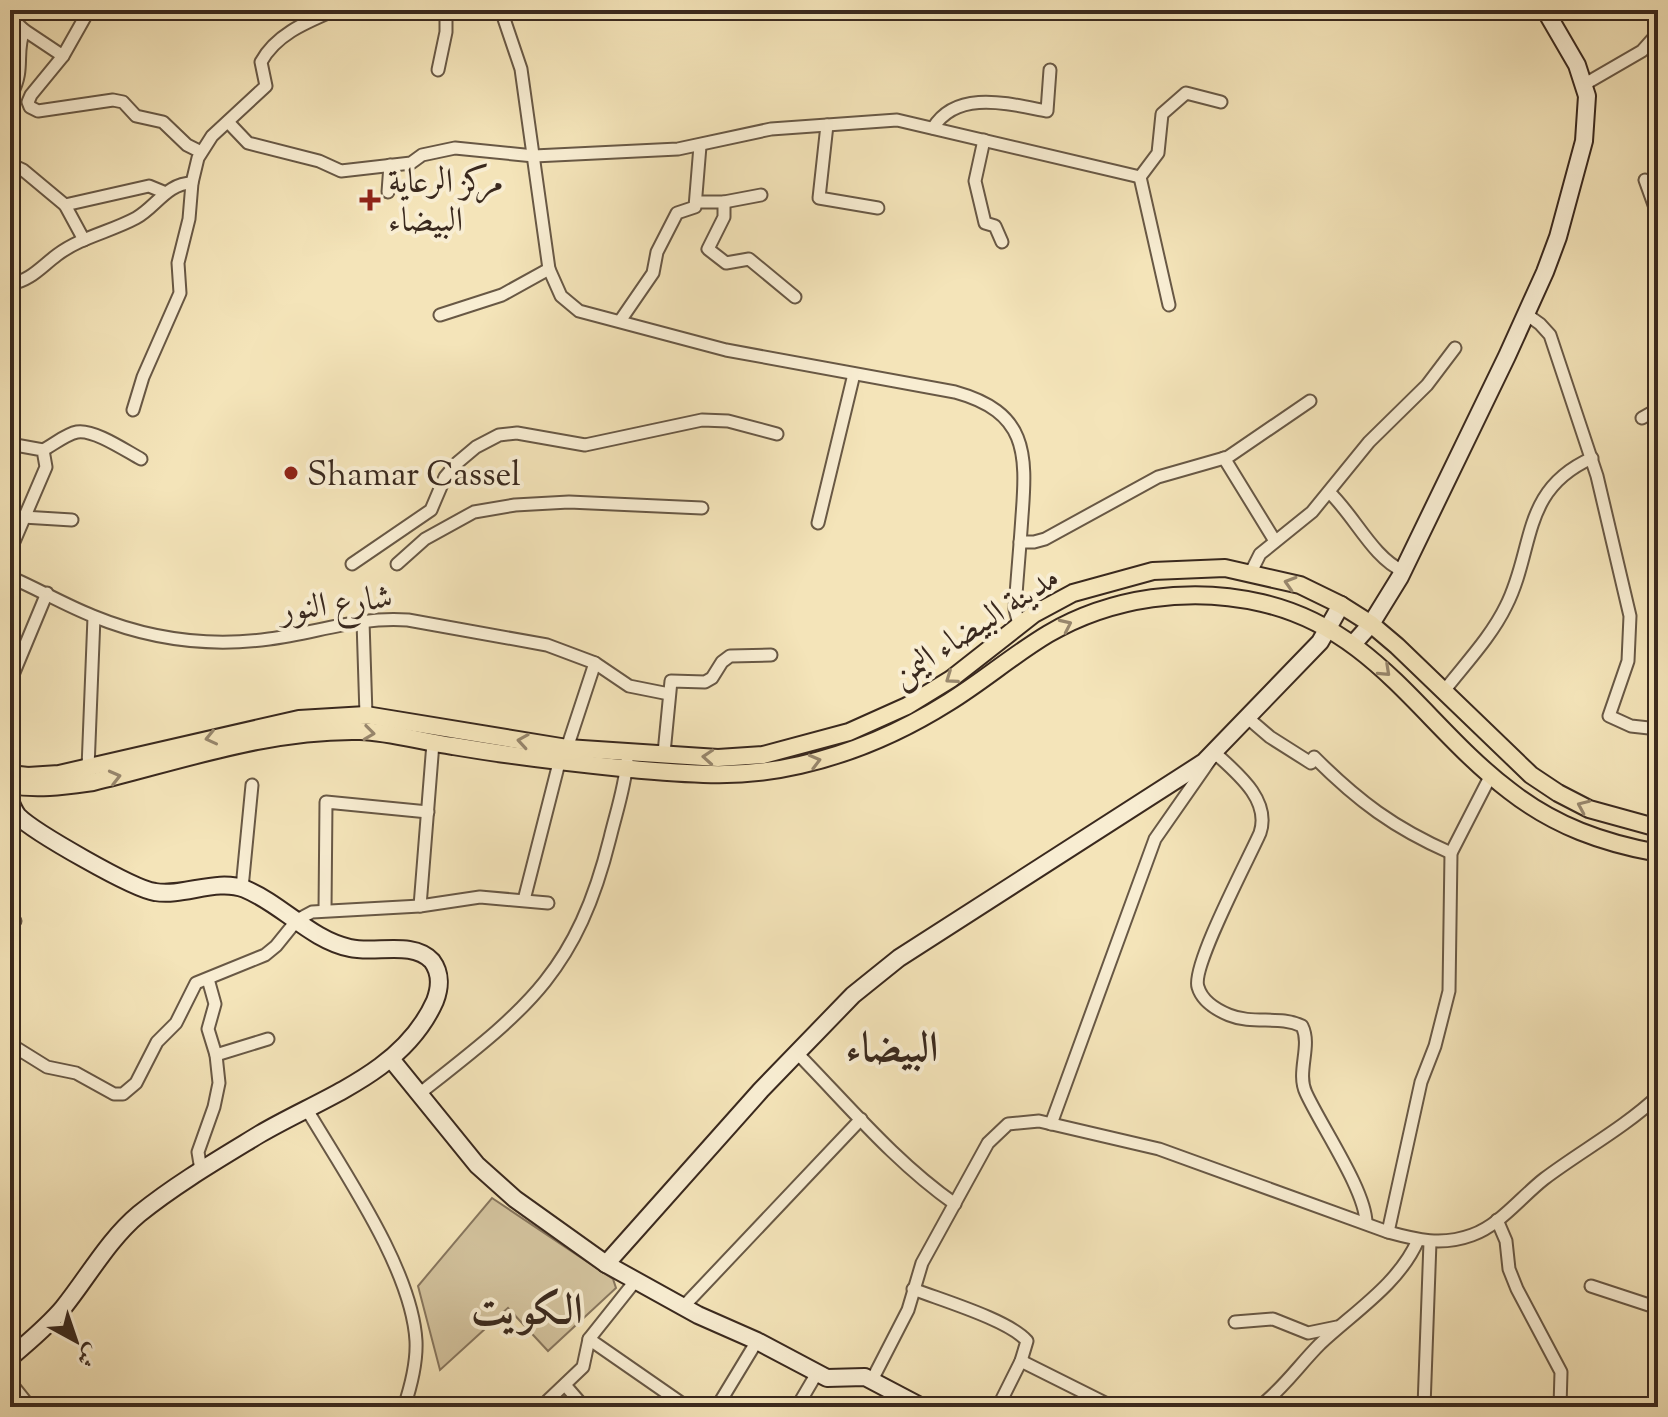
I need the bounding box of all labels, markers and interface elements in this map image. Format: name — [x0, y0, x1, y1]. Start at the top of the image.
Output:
place label: مركز الرعاية البيضاء — [388, 159, 504, 247]
marker: مركز الرعاية البيضاء — [359, 189, 381, 211]
place label: Shamar Cassel — [307, 452, 521, 501]
marker: Shamar Cassel — [282, 464, 300, 482]
street label: مدينة البيضاء اليمن — [882, 555, 1070, 701]
street label: شارع النور — [274, 574, 396, 638]
one-way arrow — [1284, 576, 1298, 592]
one-way arrow — [1058, 619, 1073, 635]
one-way arrow — [1376, 662, 1390, 677]
one-way arrow — [945, 668, 960, 683]
one-way arrow — [363, 724, 376, 741]
one-way arrow — [205, 729, 218, 746]
one-way arrow — [516, 733, 530, 750]
one-way arrow — [701, 749, 714, 766]
one-way arrow — [807, 754, 821, 771]
one-way arrow — [107, 769, 121, 786]
one-way arrow — [1577, 800, 1592, 816]
district label: البيضاء — [846, 1021, 938, 1081]
district label: الكويت — [471, 1283, 583, 1343]
north arrow — [36, 1301, 116, 1381]
text: ش — [68, 1335, 106, 1373]

